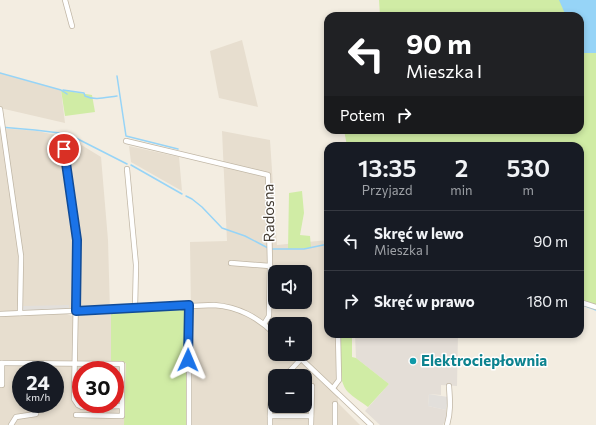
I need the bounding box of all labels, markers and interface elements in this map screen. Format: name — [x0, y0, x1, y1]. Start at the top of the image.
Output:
text: 90 m — [406, 26, 472, 60]
icon: left — [340, 28, 392, 80]
text: Mieszka I — [406, 60, 482, 82]
icon: right — [393, 104, 415, 126]
text: Potem — [340, 106, 385, 124]
pin — [47, 132, 81, 166]
icon: arrive — [53, 138, 75, 160]
text: 13:35 — [358, 153, 416, 182]
text: 2 — [455, 153, 468, 182]
text: 530 — [506, 153, 550, 182]
text: Przyjazd — [362, 182, 412, 198]
text: min — [450, 182, 472, 198]
text: m — [523, 182, 534, 198]
street label: Radosna — [258, 184, 278, 242]
text: Skręć w lewo — [374, 224, 464, 242]
icon: left — [340, 230, 362, 252]
text: 90 m — [533, 232, 568, 250]
text: Mieszka I — [374, 242, 429, 258]
map controls — [268, 265, 312, 413]
button: sound — [268, 265, 312, 309]
icon: right — [340, 290, 362, 312]
text: Skręć w prawo — [374, 292, 475, 310]
text: 180 m — [527, 292, 568, 310]
button: + — [268, 317, 312, 361]
position arrow — [167, 339, 209, 381]
place label: Elektrociepłownia — [421, 351, 547, 369]
marker: Elektrociepłownia — [408, 356, 418, 366]
speed limit sign: 30 — [72, 361, 124, 413]
button: − — [268, 369, 312, 413]
text: 24 — [26, 370, 50, 394]
text: km/h — [26, 391, 50, 403]

